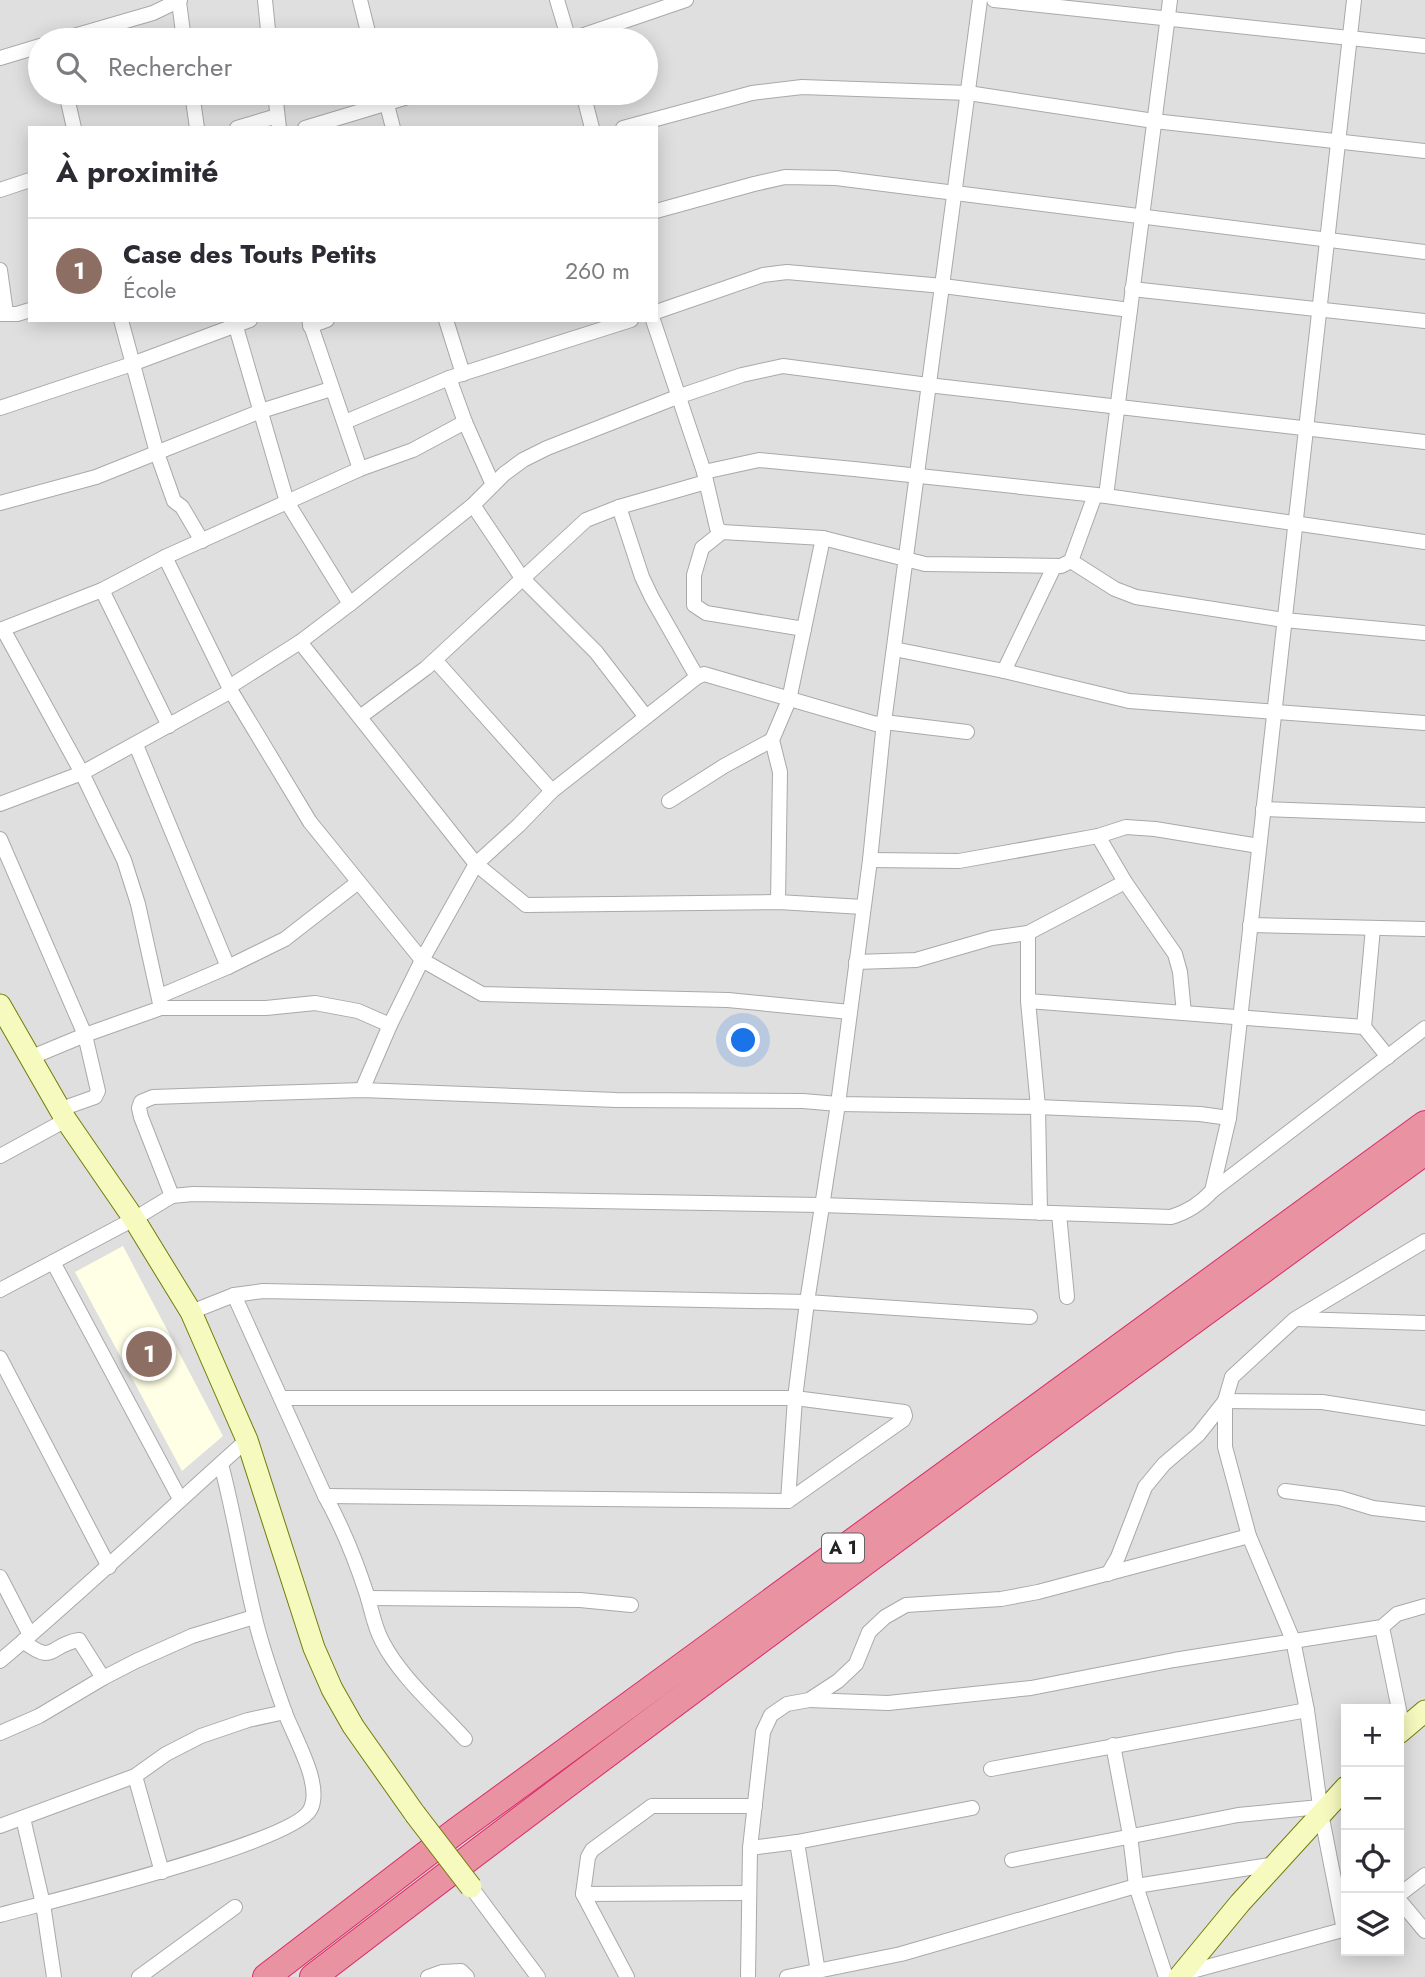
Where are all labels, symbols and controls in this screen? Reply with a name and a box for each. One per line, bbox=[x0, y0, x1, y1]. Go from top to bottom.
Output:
search box bbox=[28, 28, 658, 105]
icon: search bbox=[52, 48, 90, 86]
text: Rechercher bbox=[108, 48, 232, 86]
text: À proximité bbox=[56, 150, 219, 193]
text: Case des Touts Petits bbox=[123, 235, 376, 273]
text: 1 bbox=[73, 254, 85, 288]
text: 260 m bbox=[565, 254, 630, 288]
text: École bbox=[123, 273, 176, 307]
your location bbox=[726, 1023, 760, 1057]
pin: 1 bbox=[126, 1328, 172, 1380]
road number: A 1 bbox=[822, 1534, 864, 1562]
map controls bbox=[1341, 1704, 1404, 1956]
button: + bbox=[1341, 1704, 1404, 1767]
button: − bbox=[1341, 1767, 1404, 1830]
button: locate bbox=[1341, 1830, 1404, 1893]
button: layers bbox=[1341, 1893, 1404, 1956]

